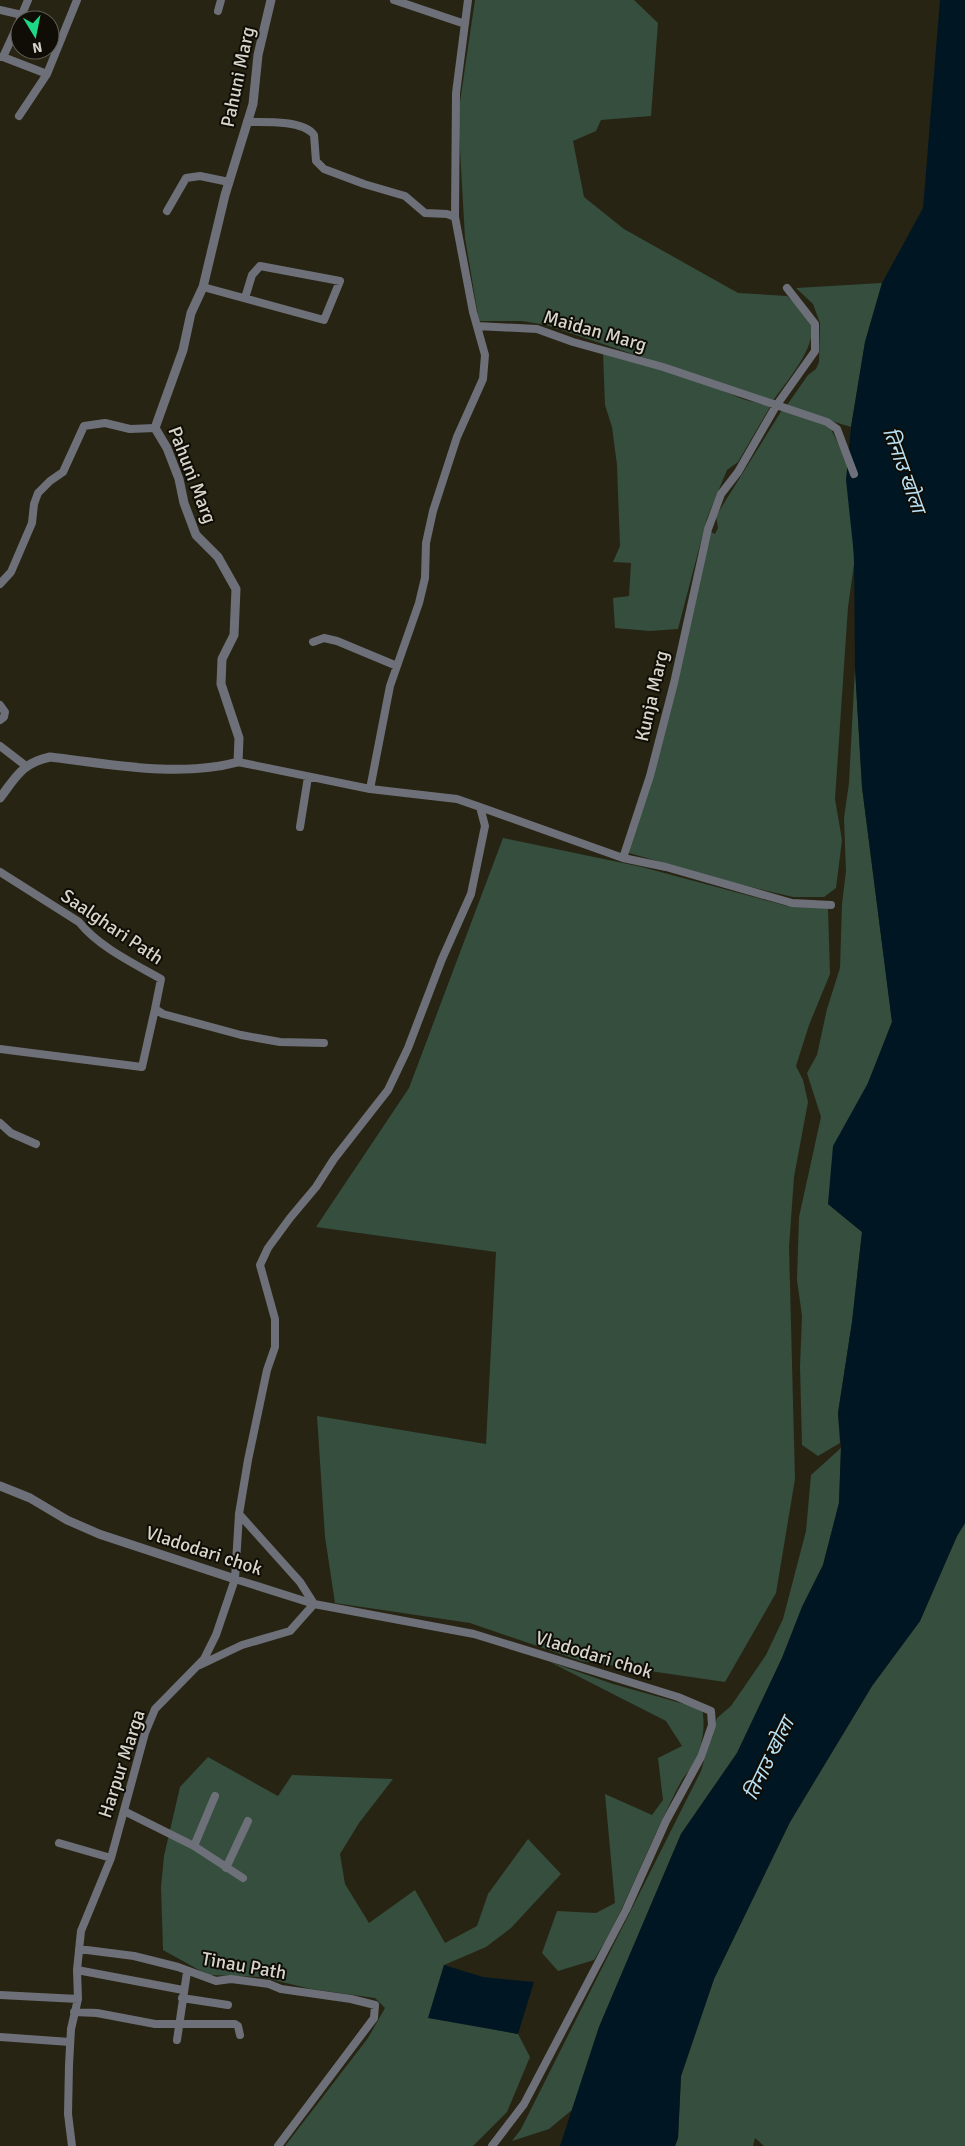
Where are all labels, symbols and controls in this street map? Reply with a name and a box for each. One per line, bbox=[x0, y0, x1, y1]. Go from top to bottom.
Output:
north arrow bbox=[10, 10, 60, 60]
street label: Pahuni Marg bbox=[216, 24, 260, 130]
text: N bbox=[31, 38, 43, 57]
street label: Maidan Marg bbox=[541, 305, 649, 357]
street label: Pahuni Marg bbox=[162, 423, 222, 527]
water label: तिनाउ खोला bbox=[877, 424, 932, 519]
street label: Kunja Marg bbox=[630, 648, 674, 744]
street label: Saalghari Path bbox=[56, 884, 168, 970]
street label: Vladodari chok bbox=[143, 1521, 266, 1581]
street label: Vladodari chok bbox=[533, 1626, 656, 1684]
street label: Harpur Marga bbox=[93, 1707, 151, 1821]
water label: तिनाउ खोला bbox=[738, 1710, 801, 1804]
street label: Tinau Path bbox=[200, 1947, 288, 1985]

